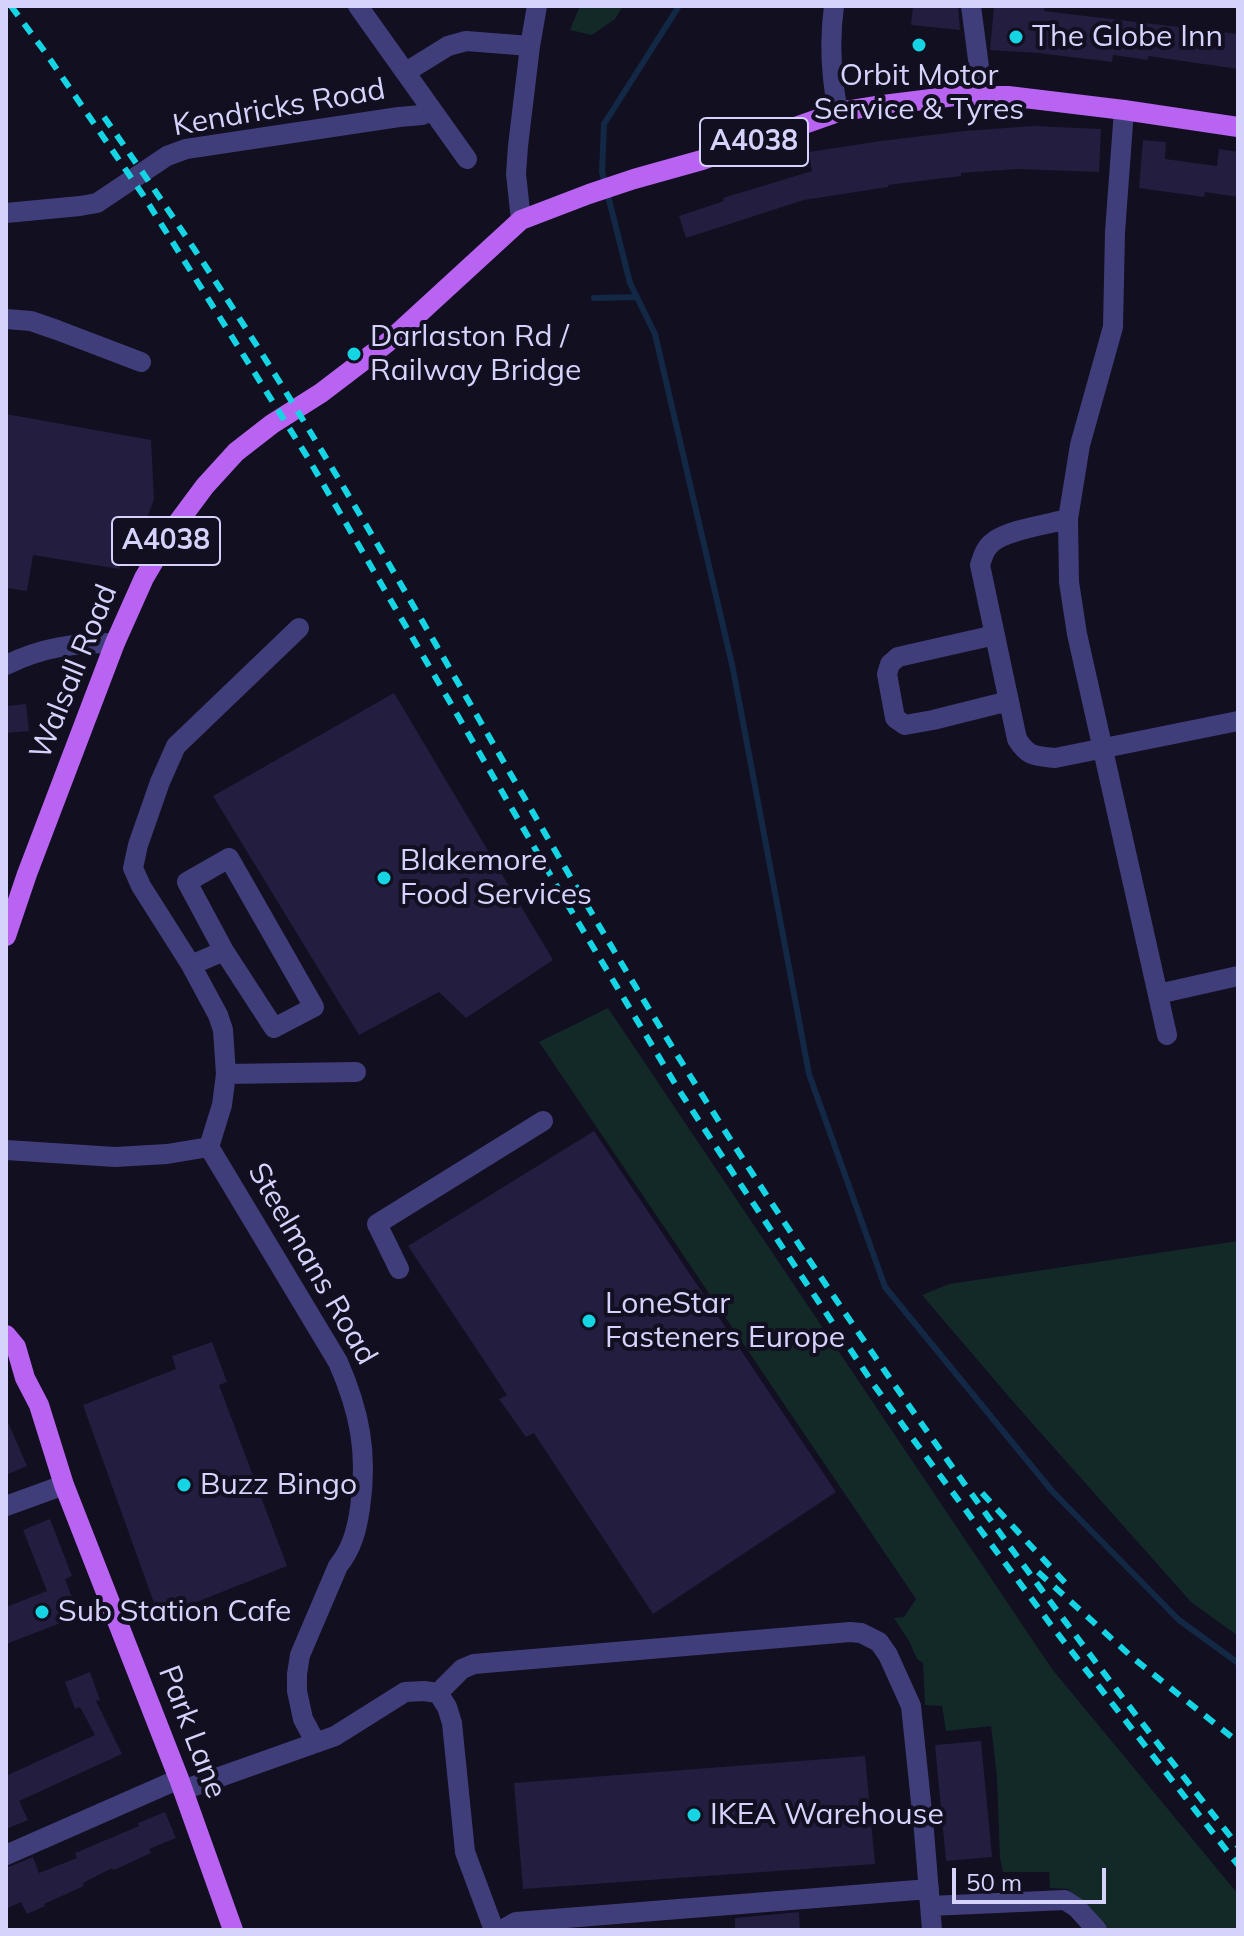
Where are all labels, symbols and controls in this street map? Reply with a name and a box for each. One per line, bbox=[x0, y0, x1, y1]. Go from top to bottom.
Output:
place label: The Globe Inn bbox=[1032, 19, 1223, 55]
marker: The Globe Inn bbox=[1007, 28, 1025, 46]
marker: Orbit Motor Service & Tyres bbox=[910, 36, 928, 54]
place label: Orbit Motor Service & Tyres bbox=[814, 58, 1024, 128]
street label: Kendricks Road bbox=[170, 72, 388, 144]
road number: A4038 bbox=[700, 118, 808, 166]
place label: Darlaston Rd / Railway Bridge bbox=[370, 319, 581, 390]
marker: Darlaston Rd / Railway Bridge bbox=[345, 345, 363, 363]
road number: A4038 bbox=[112, 517, 220, 565]
street label: Walsall Road bbox=[23, 579, 125, 765]
place label: Blakemore Food Services bbox=[400, 843, 592, 914]
marker: Blakemore Food Services bbox=[375, 869, 393, 887]
street label: Steelmans Road bbox=[240, 1157, 384, 1371]
place label: LoneStar Fasteners Europe bbox=[605, 1286, 845, 1356]
marker: LoneStar Fasteners Europe bbox=[580, 1312, 598, 1330]
place label: Buzz Bingo bbox=[200, 1467, 357, 1503]
marker: Buzz Bingo bbox=[175, 1476, 193, 1494]
place label: Sub Station Cafe bbox=[58, 1594, 291, 1630]
marker: Sub Station Cafe bbox=[33, 1603, 51, 1621]
street label: Park Lane bbox=[150, 1661, 234, 1803]
place label: IKEA Warehouse bbox=[710, 1797, 944, 1833]
marker: IKEA Warehouse bbox=[685, 1806, 703, 1824]
scale bar bbox=[956, 1852, 1110, 1902]
text: 50 m bbox=[966, 1867, 1022, 1897]

